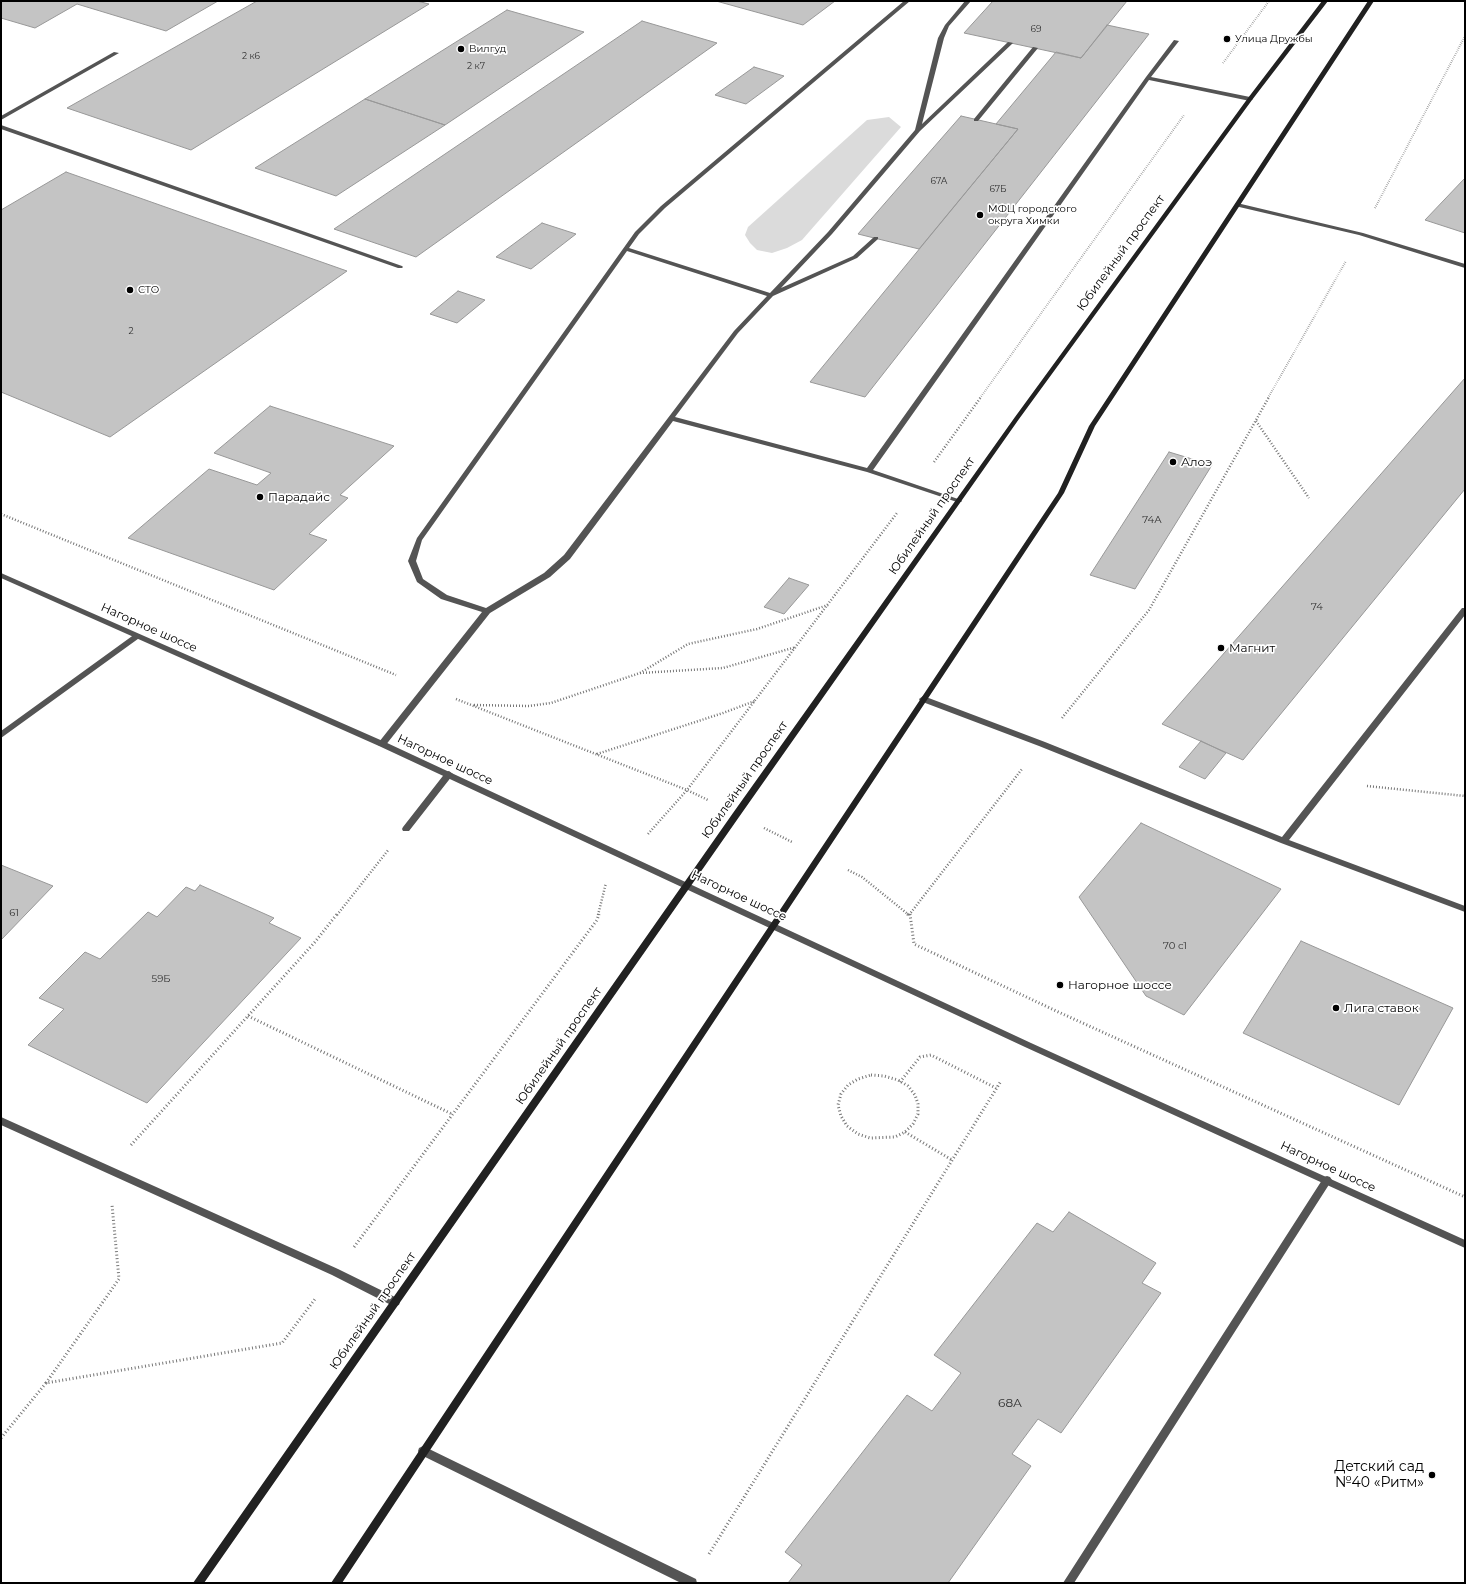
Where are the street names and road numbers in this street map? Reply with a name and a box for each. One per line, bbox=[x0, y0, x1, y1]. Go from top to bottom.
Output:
street label: Юбилейный проспект bbox=[1074, 192, 1168, 314]
street label: Юбилейный проспект bbox=[886, 454, 978, 578]
street label: Нагорное шоссе bbox=[99, 600, 199, 656]
street label: Юбилейный проспект bbox=[699, 718, 791, 842]
street label: Нагорное шоссе bbox=[395, 732, 495, 788]
street label: Нагорное шоссе bbox=[689, 868, 789, 924]
street label: Юбилейный проспект bbox=[513, 984, 605, 1108]
street label: Нагорное шоссе bbox=[1278, 1139, 1378, 1195]
street label: Юбилейный проспект bbox=[327, 1249, 419, 1373]

